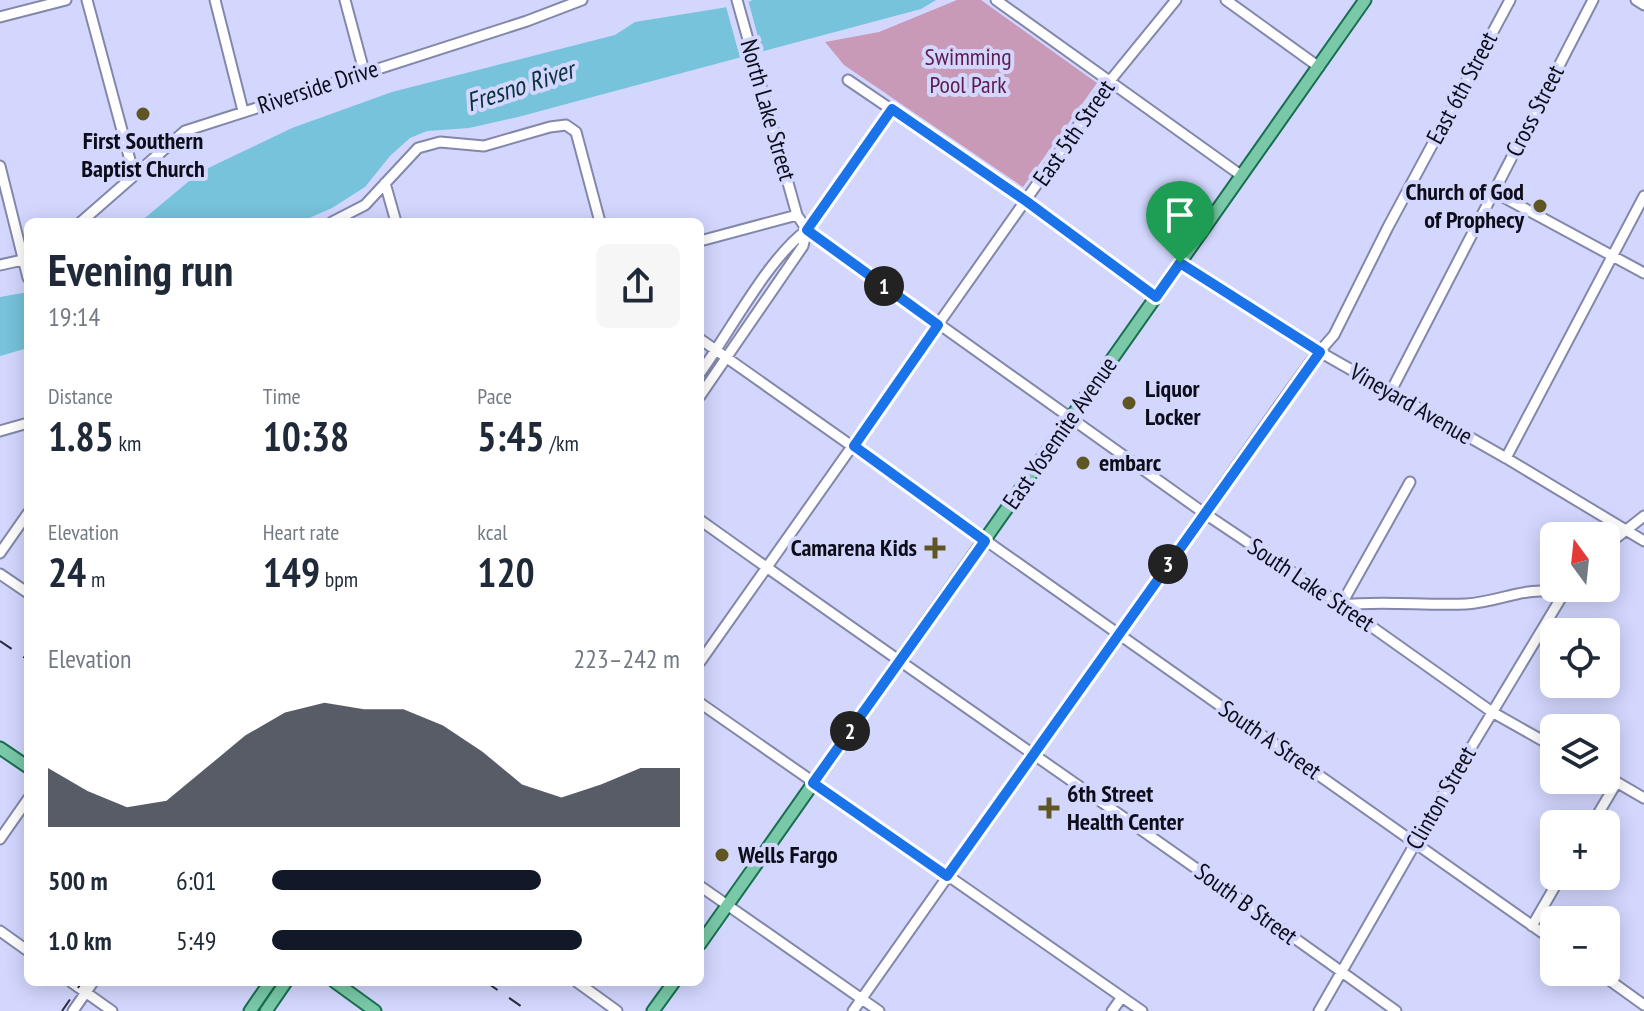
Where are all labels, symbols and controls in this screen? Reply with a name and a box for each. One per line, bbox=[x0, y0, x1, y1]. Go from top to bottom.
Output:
street label: East 6th Street bbox=[1419, 26, 1504, 149]
street label: North Lake Street bbox=[734, 36, 804, 185]
park label: Swimming Pool Park bbox=[925, 41, 1012, 100]
water label: Fresno River bbox=[462, 51, 582, 118]
street label: Riverside Drive bbox=[254, 52, 382, 121]
street label: Cross Street bbox=[1498, 59, 1571, 162]
street label: East 5th Street bbox=[1026, 73, 1122, 192]
marker: First Southern Baptist Church bbox=[134, 105, 152, 123]
place label: First Southern Baptist Church bbox=[81, 125, 205, 184]
place label: Church of God of Prophecy bbox=[1406, 176, 1524, 235]
pin bbox=[1146, 181, 1214, 263]
icon: arrive bbox=[1158, 193, 1202, 237]
marker: Church of God of Prophecy bbox=[1531, 197, 1549, 215]
text: Evening run bbox=[48, 241, 233, 298]
button: share bbox=[596, 244, 680, 328]
pin: 1 bbox=[864, 266, 904, 306]
text: 1 bbox=[879, 272, 889, 300]
text: 19:14 bbox=[48, 300, 100, 333]
street label: East Yosemite Avenue bbox=[996, 351, 1124, 515]
street label: Vineyard Avenue bbox=[1343, 355, 1478, 451]
place label: Liquor Locker bbox=[1145, 373, 1202, 432]
text: Distance bbox=[48, 382, 113, 410]
text: Time bbox=[263, 382, 301, 410]
text: Pace bbox=[477, 382, 512, 410]
marker: Liquor Locker bbox=[1120, 394, 1138, 412]
text: 1.85 bbox=[48, 410, 114, 462]
text: 10:38 bbox=[263, 410, 349, 462]
text: 5:45 bbox=[477, 410, 545, 462]
text: km bbox=[114, 429, 141, 457]
text: /km bbox=[545, 429, 579, 457]
place label: embarc bbox=[1099, 447, 1162, 478]
marker: embarc bbox=[1074, 454, 1092, 472]
text: Elevation bbox=[48, 518, 119, 546]
text: Heart rate bbox=[263, 518, 339, 546]
text: kcal bbox=[477, 518, 507, 546]
north arrow bbox=[1540, 522, 1620, 602]
map controls bbox=[1540, 522, 1620, 986]
street label: South Lake Street bbox=[1242, 531, 1381, 639]
place label: Camarena Kids bbox=[791, 532, 917, 563]
marker: Camarena Kids bbox=[924, 537, 946, 559]
pin: 3 bbox=[1148, 544, 1188, 584]
text: 24 bbox=[48, 546, 86, 598]
text: 149 bbox=[263, 546, 320, 598]
text: 120 bbox=[477, 546, 535, 598]
text: 3 bbox=[1163, 550, 1173, 578]
text: m bbox=[86, 565, 105, 593]
text: bpm bbox=[320, 565, 358, 593]
button: locate bbox=[1540, 618, 1620, 698]
text: Elevation bbox=[48, 642, 131, 675]
text: 223–242 m bbox=[574, 642, 680, 675]
street label: South A Street bbox=[1213, 693, 1328, 786]
pin: 2 bbox=[830, 711, 870, 751]
button: layers bbox=[1540, 714, 1620, 794]
text: 2 bbox=[845, 717, 855, 745]
street label: Clinton Street bbox=[1399, 740, 1483, 855]
place label: 6th Street Health Center bbox=[1067, 778, 1185, 837]
marker: 6th Street Health Center bbox=[1038, 797, 1060, 819]
button: + bbox=[1540, 810, 1620, 890]
place label: Wells Fargo bbox=[737, 839, 838, 870]
marker: Wells Fargo bbox=[713, 846, 731, 864]
street label: South B Street bbox=[1189, 856, 1304, 951]
text: 500 m bbox=[48, 864, 108, 897]
text: 6:01 bbox=[176, 864, 216, 897]
button: − bbox=[1540, 906, 1620, 986]
text: 1.0 km bbox=[48, 924, 112, 957]
text: 5:49 bbox=[176, 924, 216, 957]

